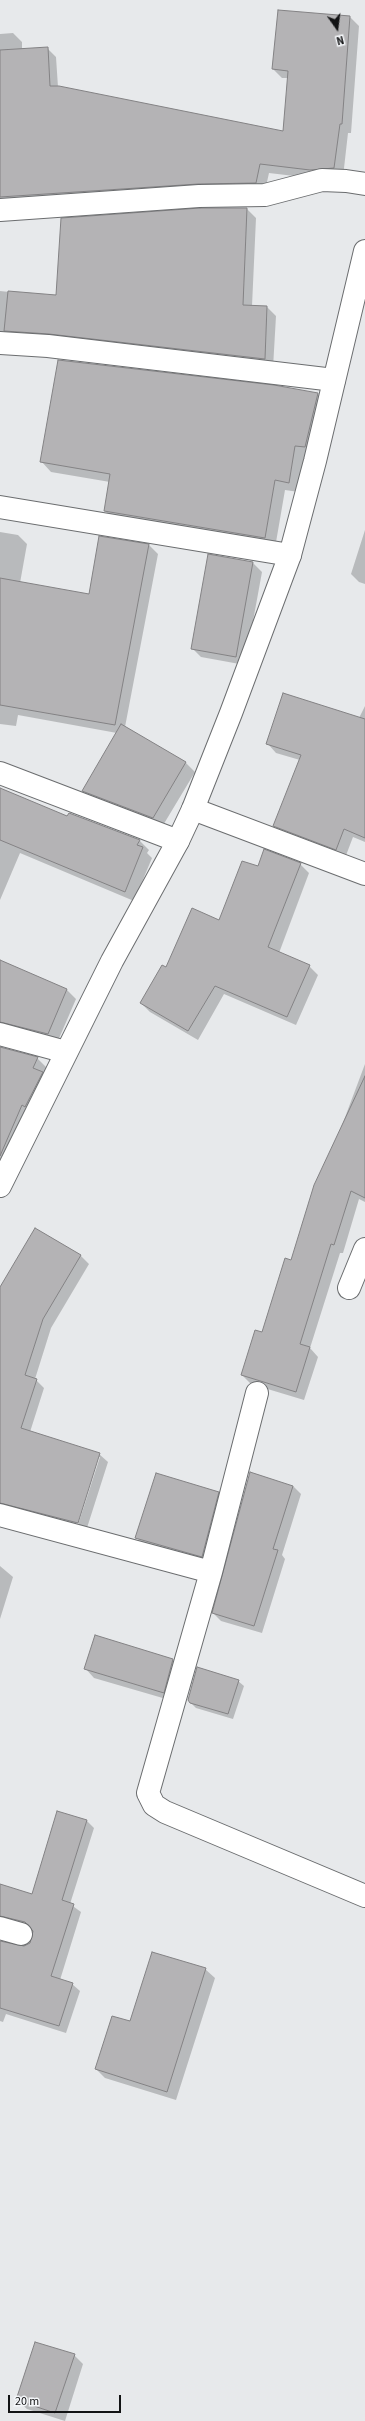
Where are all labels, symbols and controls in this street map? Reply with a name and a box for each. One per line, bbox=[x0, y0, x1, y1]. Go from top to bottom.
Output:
north arrow bbox=[317, 8, 357, 48]
text: N bbox=[335, 32, 345, 48]
scale bar bbox=[10, 2387, 123, 2413]
text: 20 m bbox=[15, 2393, 39, 2410]

